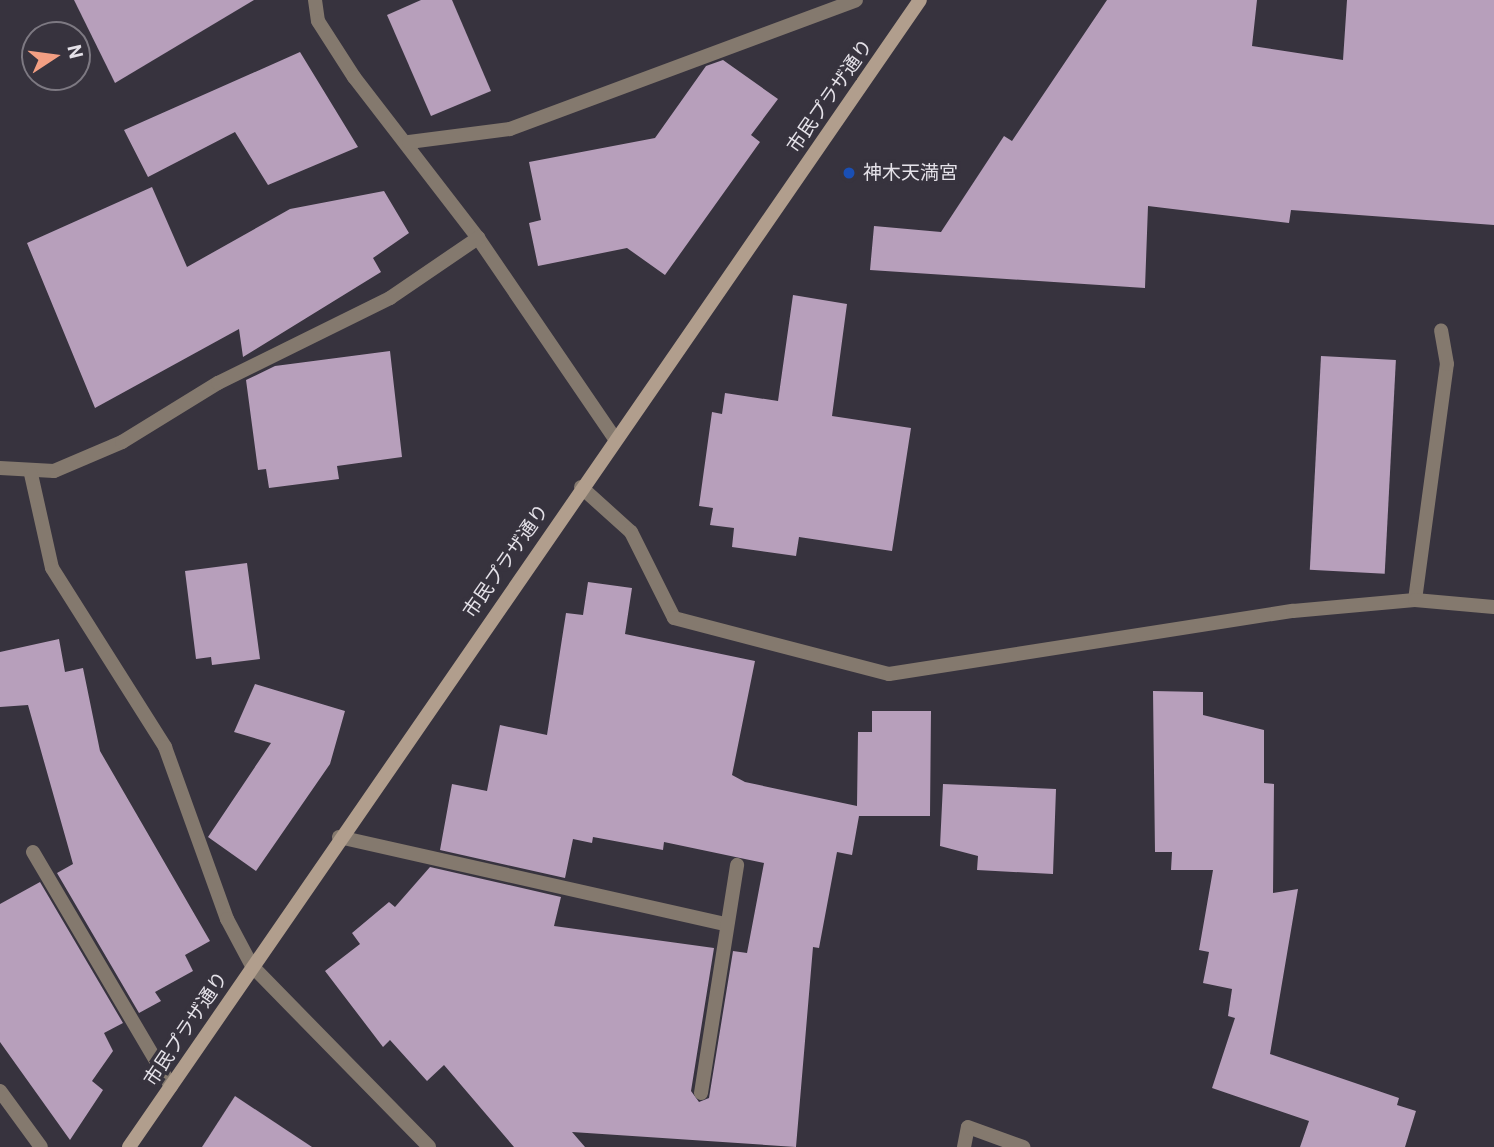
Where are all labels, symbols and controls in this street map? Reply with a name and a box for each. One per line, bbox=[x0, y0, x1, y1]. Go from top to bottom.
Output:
north arrow bbox=[21, 21, 91, 91]
street label: 市民プラザ通り bbox=[783, 35, 877, 157]
text: N bbox=[62, 42, 88, 61]
place label: 神木天満宮 bbox=[863, 162, 958, 184]
marker: 神木天満宮 bbox=[841, 165, 857, 181]
street label: 市民プラザ通り bbox=[459, 500, 553, 622]
street label: 市民プラザ通り bbox=[139, 967, 233, 1091]

